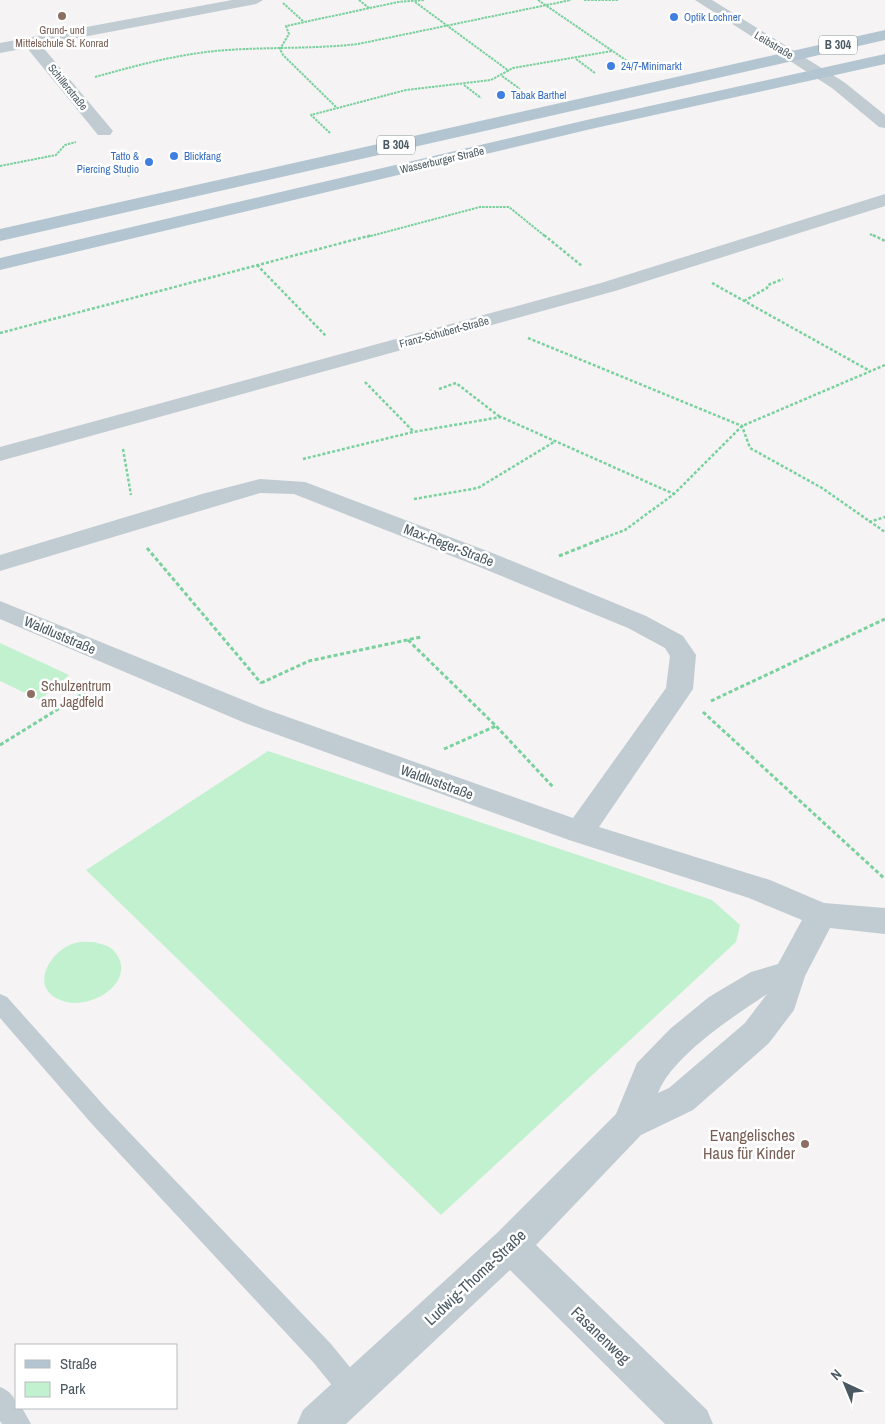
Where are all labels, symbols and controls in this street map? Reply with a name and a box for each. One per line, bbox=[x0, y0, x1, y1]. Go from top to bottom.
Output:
marker: Grund- und Mittelschule St. Konrad bbox=[56, 10, 68, 22]
place label: Optik Lochner bbox=[684, 10, 741, 24]
marker: Optik Lochner bbox=[668, 11, 680, 23]
place label: Grund- und Mittelschule St. Konrad bbox=[15, 23, 109, 50]
street label: Leibstraße bbox=[752, 28, 796, 62]
road number: B 304 bbox=[819, 36, 857, 54]
place label: 24/7-Minimarkt bbox=[621, 59, 682, 73]
marker: 24/7-Minimarkt bbox=[605, 60, 617, 72]
street label: Schillerstraße bbox=[45, 61, 91, 113]
place label: Tabak Barthel bbox=[511, 88, 566, 102]
marker: Tabak Barthel bbox=[495, 89, 507, 101]
road number: B 304 bbox=[377, 136, 415, 154]
street label: Wasserburger Straße bbox=[399, 144, 485, 176]
place label: Tatto & Piercing Studio bbox=[77, 149, 139, 176]
place label: Blickfang bbox=[184, 149, 221, 163]
marker: Blickfang bbox=[168, 150, 180, 162]
marker: Tatto & Piercing Studio bbox=[143, 156, 155, 168]
street label: Franz-Schubert-Straße bbox=[398, 313, 490, 351]
street label: Max-Reger-Straße bbox=[401, 520, 497, 570]
street label: Waldluststraße bbox=[21, 612, 99, 658]
place label: Schulzentrum am Jagdfeld bbox=[41, 677, 111, 711]
marker: Schulzentrum am Jagdfeld bbox=[25, 688, 37, 700]
street label: Waldluststraße bbox=[398, 761, 476, 803]
place label: Evangelisches Haus für Kinder bbox=[703, 1124, 796, 1164]
marker: Evangelisches Haus für Kinder bbox=[799, 1138, 811, 1150]
street label: Ludwig-Thoma-Straße bbox=[420, 1224, 530, 1330]
street label: Fasanenweg bbox=[567, 1301, 636, 1369]
legend bbox=[15, 1344, 178, 1409]
text: Straße bbox=[60, 1353, 97, 1374]
north arrow bbox=[820, 1359, 870, 1409]
text: N bbox=[827, 1365, 845, 1384]
text: Park bbox=[60, 1378, 86, 1399]

